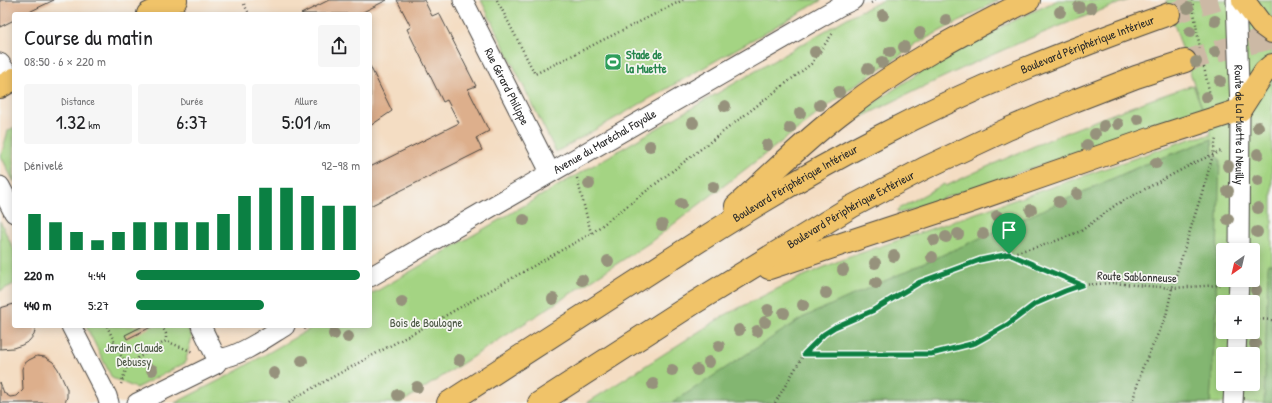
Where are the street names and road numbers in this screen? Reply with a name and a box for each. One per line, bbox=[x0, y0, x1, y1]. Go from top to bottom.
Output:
street label: Boulevard Périphérique Intérieur bbox=[1018, 11, 1157, 78]
street label: Rue Gérard Philippe bbox=[481, 45, 534, 128]
street label: Route de La Muette à Neuilly bbox=[1230, 65, 1249, 185]
street label: Avenue du Maréchal Fayolle bbox=[550, 105, 659, 178]
street label: Boulevard Périphérique Intérieur bbox=[729, 140, 861, 226]
street label: Boulevard Périphérique Extérieur bbox=[783, 166, 918, 252]
street label: Route Sablonneuse bbox=[1097, 267, 1177, 286]

